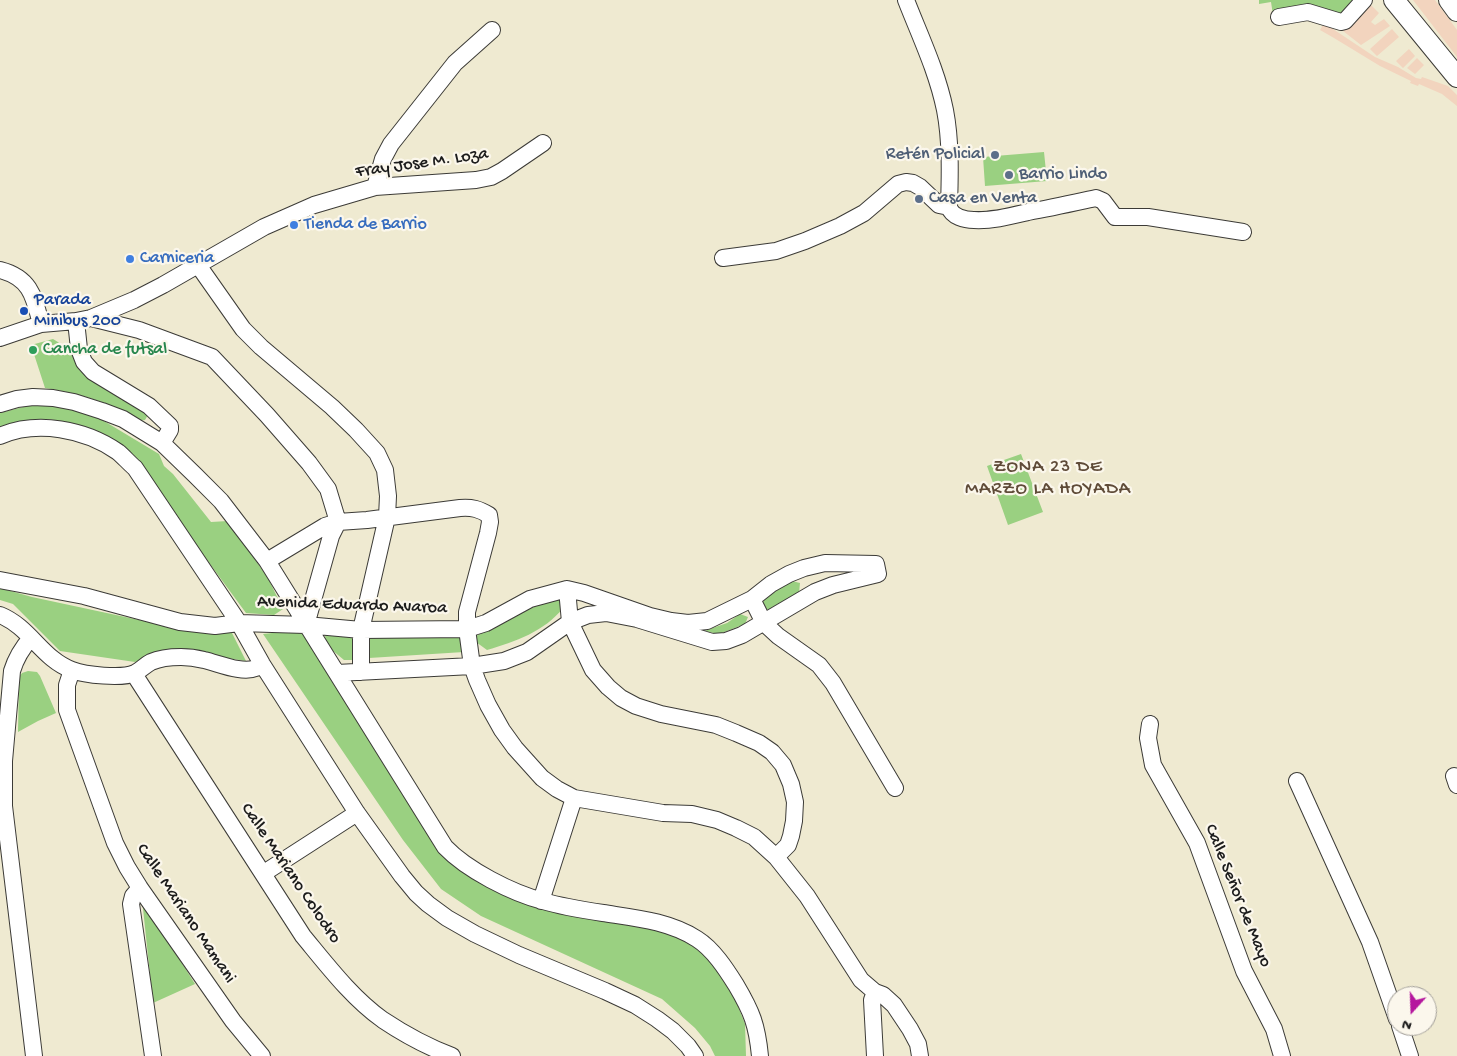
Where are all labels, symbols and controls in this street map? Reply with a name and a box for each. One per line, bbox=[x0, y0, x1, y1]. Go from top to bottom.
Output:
street label: Fray Jose M. Loza bbox=[354, 144, 490, 184]
place label: Retén Policial bbox=[886, 144, 985, 166]
marker: Retén Policial bbox=[989, 149, 1001, 161]
place label: Barrio Lindo bbox=[1019, 164, 1107, 186]
marker: Barrio Lindo bbox=[1003, 169, 1015, 181]
place label: Casa en Venta bbox=[929, 188, 1037, 210]
marker: Casa en Venta bbox=[913, 193, 925, 205]
place label: Tienda de Barrio bbox=[304, 214, 427, 236]
marker: Tienda de Barrio bbox=[288, 219, 300, 231]
place label: Carniceria bbox=[140, 248, 214, 270]
marker: Carniceria bbox=[124, 253, 136, 265]
place label: Parada Minibus 200 bbox=[34, 290, 121, 332]
marker: Parada Minibus 200 bbox=[18, 305, 30, 317]
place label: Cancha de futsal bbox=[43, 339, 167, 361]
marker: Cancha de futsal bbox=[27, 344, 39, 356]
district label: ZONA 23 DE MARZO LA HOYADA bbox=[963, 457, 1133, 501]
street label: Avenida Eduardo Avaroa bbox=[257, 592, 447, 620]
street label: Calle Mariano Colodro bbox=[235, 800, 345, 948]
street label: Calle Señor de Mayo bbox=[1198, 821, 1276, 971]
street label: Calle Mariano Mamani bbox=[130, 840, 240, 988]
north arrow bbox=[1387, 986, 1437, 1036]
text: N bbox=[1400, 1015, 1414, 1034]

